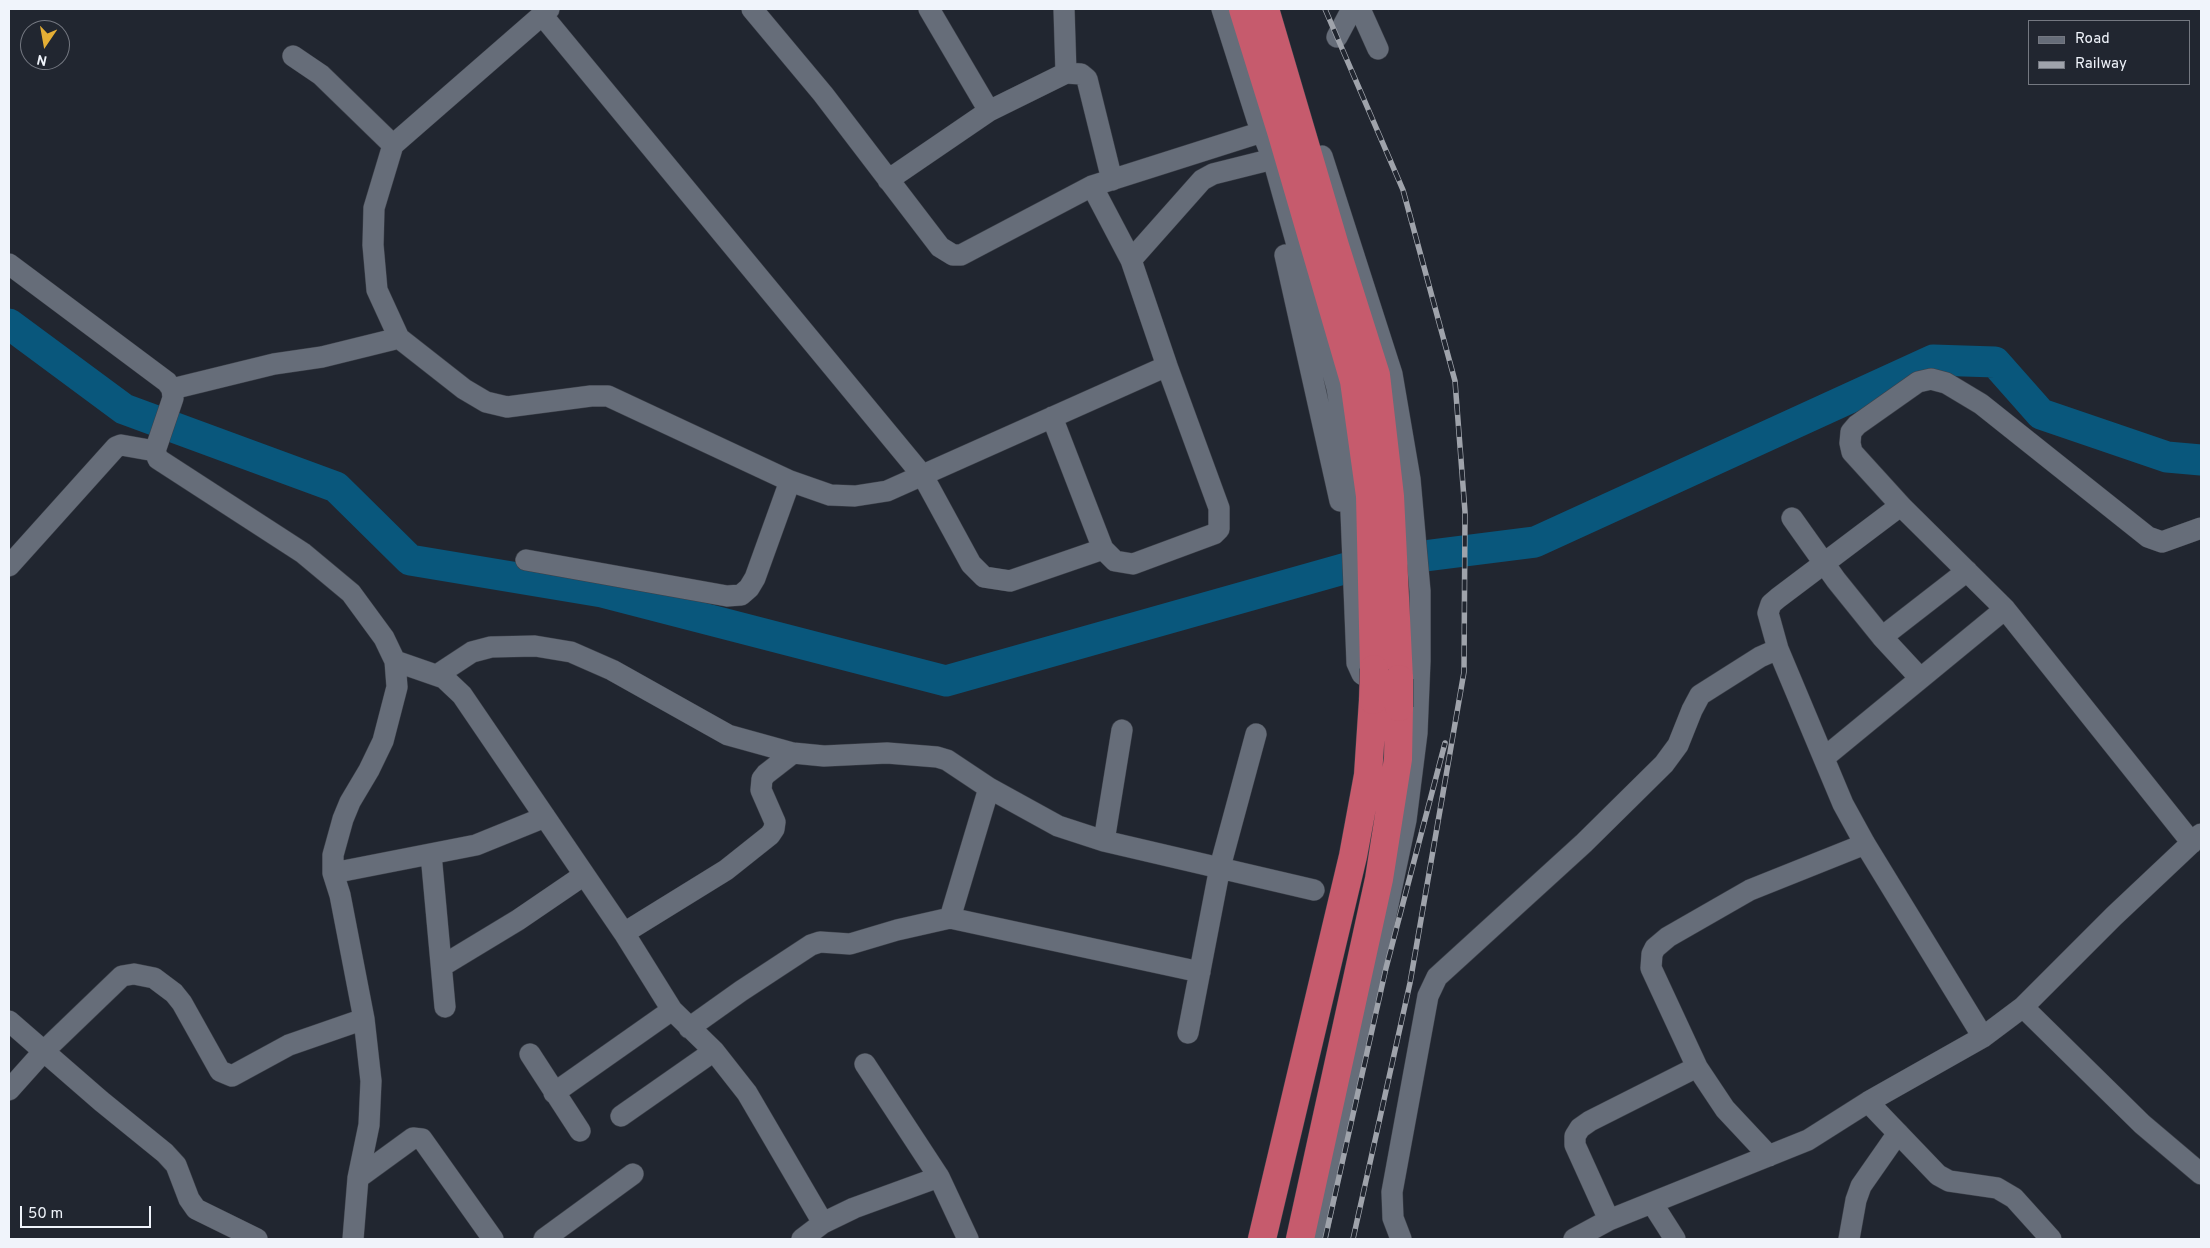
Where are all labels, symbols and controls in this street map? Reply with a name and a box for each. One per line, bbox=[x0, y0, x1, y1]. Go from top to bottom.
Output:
north arrow bbox=[20, 20, 70, 70]
legend bbox=[2028, 20, 2190, 85]
text: Road bbox=[2075, 30, 2110, 49]
text: N bbox=[35, 50, 49, 69]
text: Railway bbox=[2075, 55, 2127, 74]
scale bar bbox=[22, 1196, 154, 1228]
text: 50 m bbox=[28, 1205, 63, 1224]

